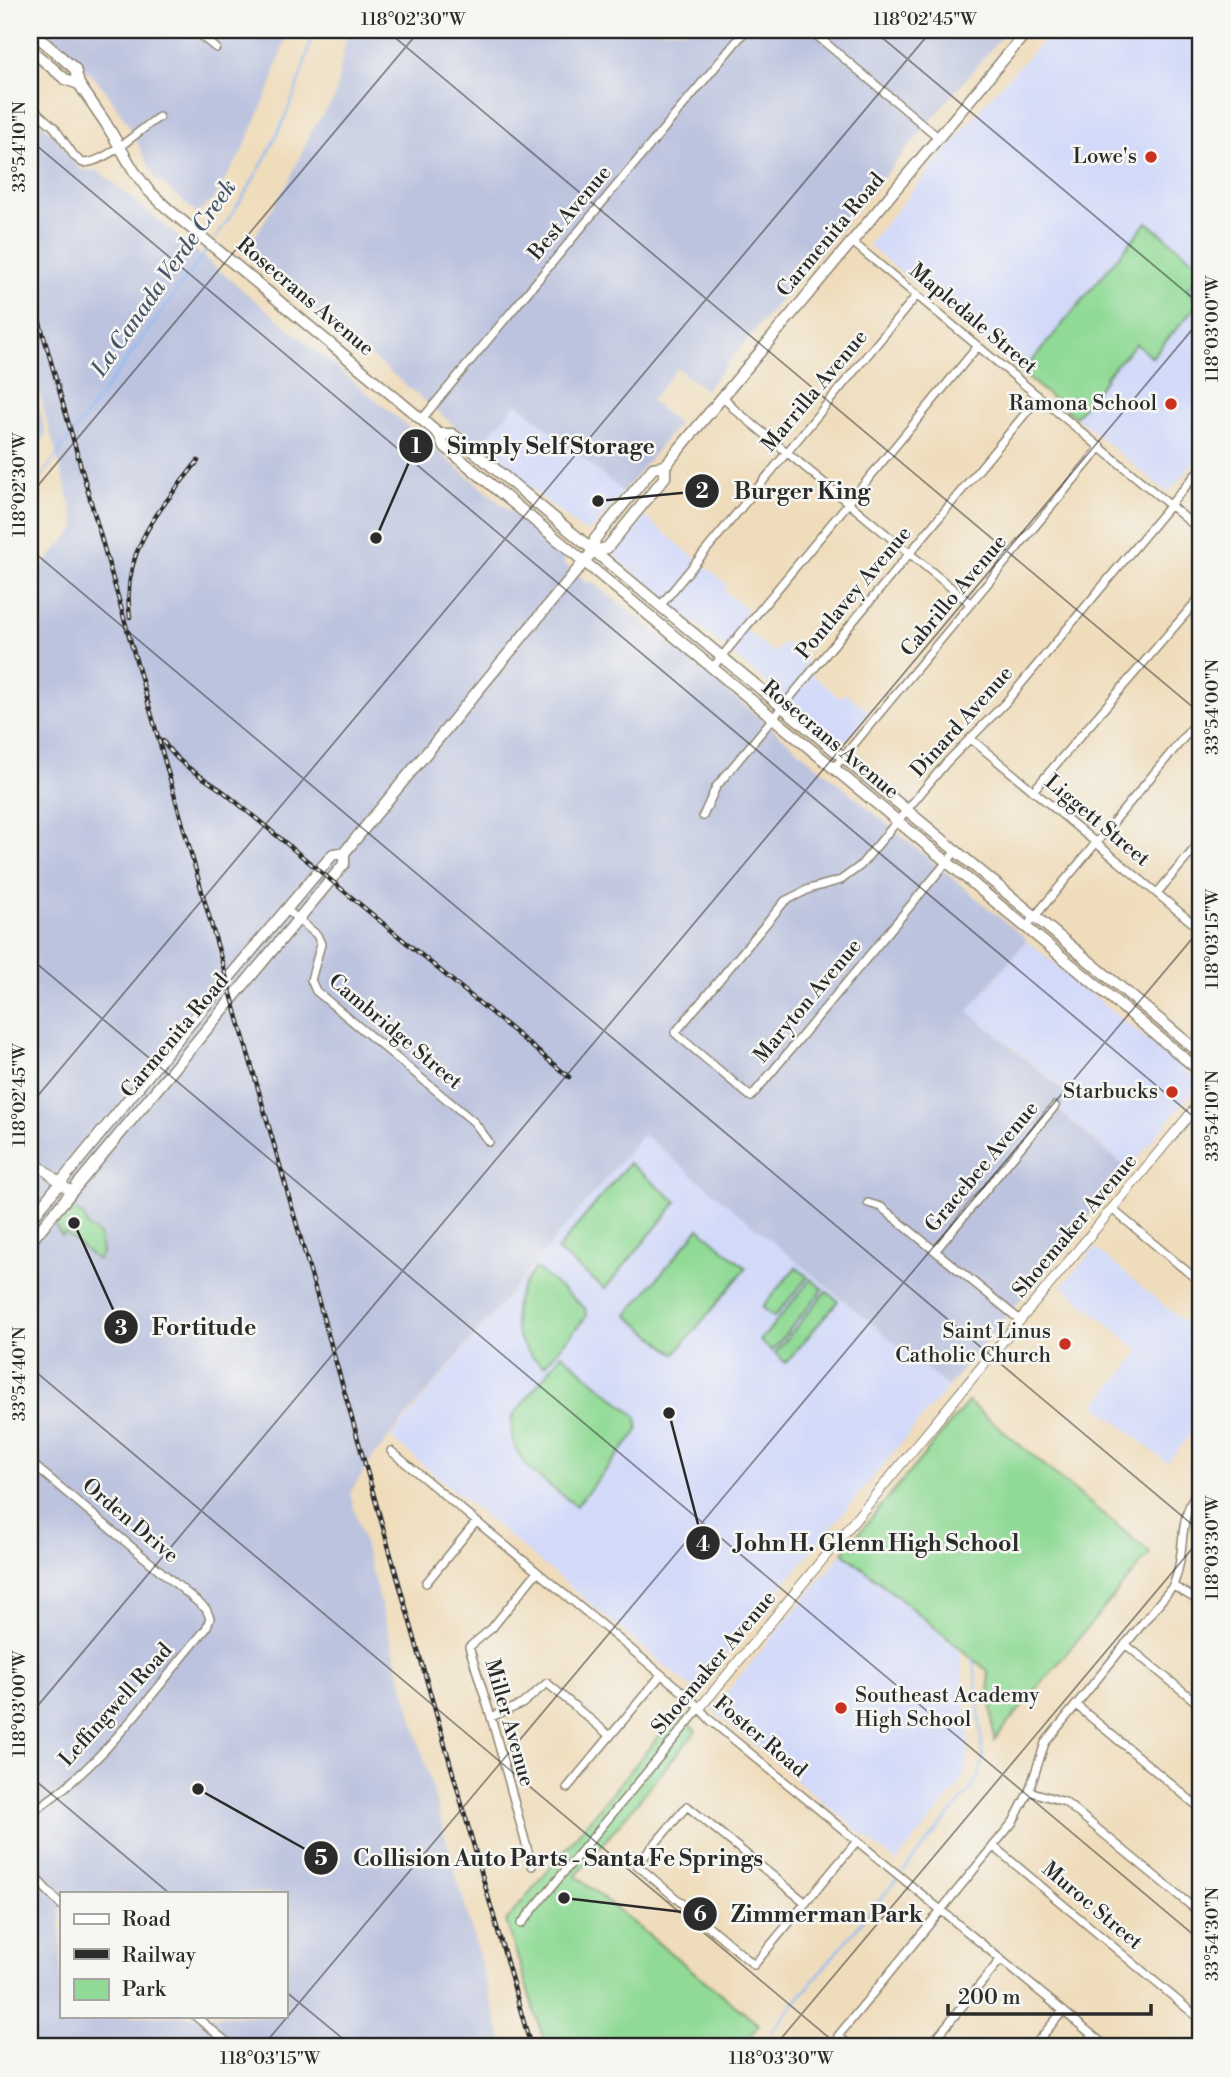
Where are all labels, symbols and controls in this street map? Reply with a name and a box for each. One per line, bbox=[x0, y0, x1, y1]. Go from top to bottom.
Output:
text: 118°02'30"W bbox=[361, 8, 466, 31]
text: 118°02'45"W bbox=[873, 8, 977, 31]
text: 33°54'10"N bbox=[8, 101, 31, 193]
place label: Lowe's bbox=[1073, 144, 1137, 170]
marker: Lowe's bbox=[1143, 149, 1159, 165]
street label: Best Avenue bbox=[522, 160, 617, 266]
street label: Carmenita Road bbox=[771, 168, 891, 302]
water label: La Canada Verde Creek bbox=[85, 174, 243, 383]
street label: Rosecrans Avenue bbox=[231, 232, 379, 362]
street label: Mapledale Street bbox=[904, 258, 1043, 380]
text: 118°03'00"W bbox=[1201, 275, 1224, 382]
street label: Marrilla Avenue bbox=[756, 325, 874, 457]
place label: Ramona School bbox=[1009, 391, 1157, 417]
marker: Ramona School bbox=[1163, 396, 1179, 412]
callout: Simply Self Storage bbox=[398, 424, 669, 468]
text: 118°02'30"W bbox=[8, 432, 31, 537]
text: Simply Self Storage bbox=[447, 433, 655, 461]
text: 1 bbox=[411, 434, 421, 460]
callout: Burger King bbox=[685, 469, 884, 513]
text: Burger King bbox=[734, 478, 871, 506]
text: 2 bbox=[695, 479, 709, 505]
street label: Pontlavey Avenue bbox=[791, 521, 917, 665]
street label: Cabrillo Avenue bbox=[895, 530, 1013, 662]
text: 33°54'00"N bbox=[1201, 658, 1224, 755]
street label: Dinard Avenue bbox=[905, 661, 1019, 783]
street label: Rosecrans Avenue bbox=[756, 675, 904, 805]
street label: Liggett Street bbox=[1039, 770, 1155, 873]
text: 118°03'15"W bbox=[1201, 888, 1224, 989]
street label: Maryton Avenue bbox=[748, 934, 868, 1068]
street label: Carmenita Road bbox=[115, 969, 235, 1103]
street label: Cambridge Street bbox=[323, 969, 468, 1096]
text: 118°02'45"W bbox=[8, 1043, 31, 1147]
text: 33°54'10"N bbox=[1201, 1070, 1224, 1162]
place label: Starbucks bbox=[1063, 1079, 1158, 1105]
marker: Starbucks bbox=[1164, 1084, 1180, 1100]
street label: Gracebee Avenue bbox=[920, 1096, 1044, 1238]
street label: Shoemaker Avenue bbox=[1007, 1149, 1143, 1303]
callout: Fortitude bbox=[103, 1305, 271, 1349]
text: Fortitude bbox=[152, 1314, 256, 1342]
text: 3 bbox=[115, 1316, 127, 1342]
place label: Saint Linus Catholic Church bbox=[895, 1319, 1051, 1369]
text: 33°54'40"N bbox=[8, 1326, 31, 1421]
marker: Saint Linus Catholic Church bbox=[1057, 1336, 1073, 1352]
street label: Orden Drive bbox=[76, 1473, 184, 1569]
text: 118°03'30"W bbox=[1201, 1495, 1224, 1600]
callout: John H. Glenn High School bbox=[685, 1521, 1033, 1565]
text: John H. Glenn High School bbox=[732, 1530, 1020, 1558]
text: 4 bbox=[696, 1532, 710, 1558]
street label: Shoemaker Avenue bbox=[646, 1586, 782, 1740]
street label: Leffingwell Road bbox=[54, 1638, 178, 1772]
text: 118°03'00"W bbox=[8, 1650, 31, 1757]
street label: Miller Avenue bbox=[478, 1656, 540, 1790]
place label: Southeast Academy High School bbox=[855, 1683, 1040, 1733]
street label: Foster Road bbox=[708, 1691, 812, 1783]
marker: Southeast Academy High School bbox=[833, 1700, 849, 1716]
callout: Collision Auto Parts - Santa Fe Springs bbox=[304, 1836, 777, 1880]
text: Collision Auto Parts - Santa Fe Springs bbox=[353, 1845, 763, 1873]
text: 5 bbox=[314, 1846, 328, 1872]
street label: Muroc Street bbox=[1036, 1856, 1148, 1956]
text: 33°54'30"N bbox=[1201, 1887, 1224, 1981]
legend bbox=[60, 1892, 287, 2018]
callout: Zimmerman Park bbox=[682, 1892, 937, 1936]
text: Zimmerman Park bbox=[731, 1901, 924, 1929]
text: 6 bbox=[693, 1902, 707, 1928]
text: Road bbox=[122, 1907, 171, 1933]
text: Railway bbox=[122, 1943, 197, 1969]
scale bar bbox=[948, 1972, 1150, 2016]
text: Park bbox=[122, 1977, 167, 2003]
text: 200 m bbox=[958, 1985, 1021, 2011]
text: 118°03'15"W bbox=[220, 2047, 321, 2070]
text: 118°03'30"W bbox=[729, 2047, 834, 2070]

